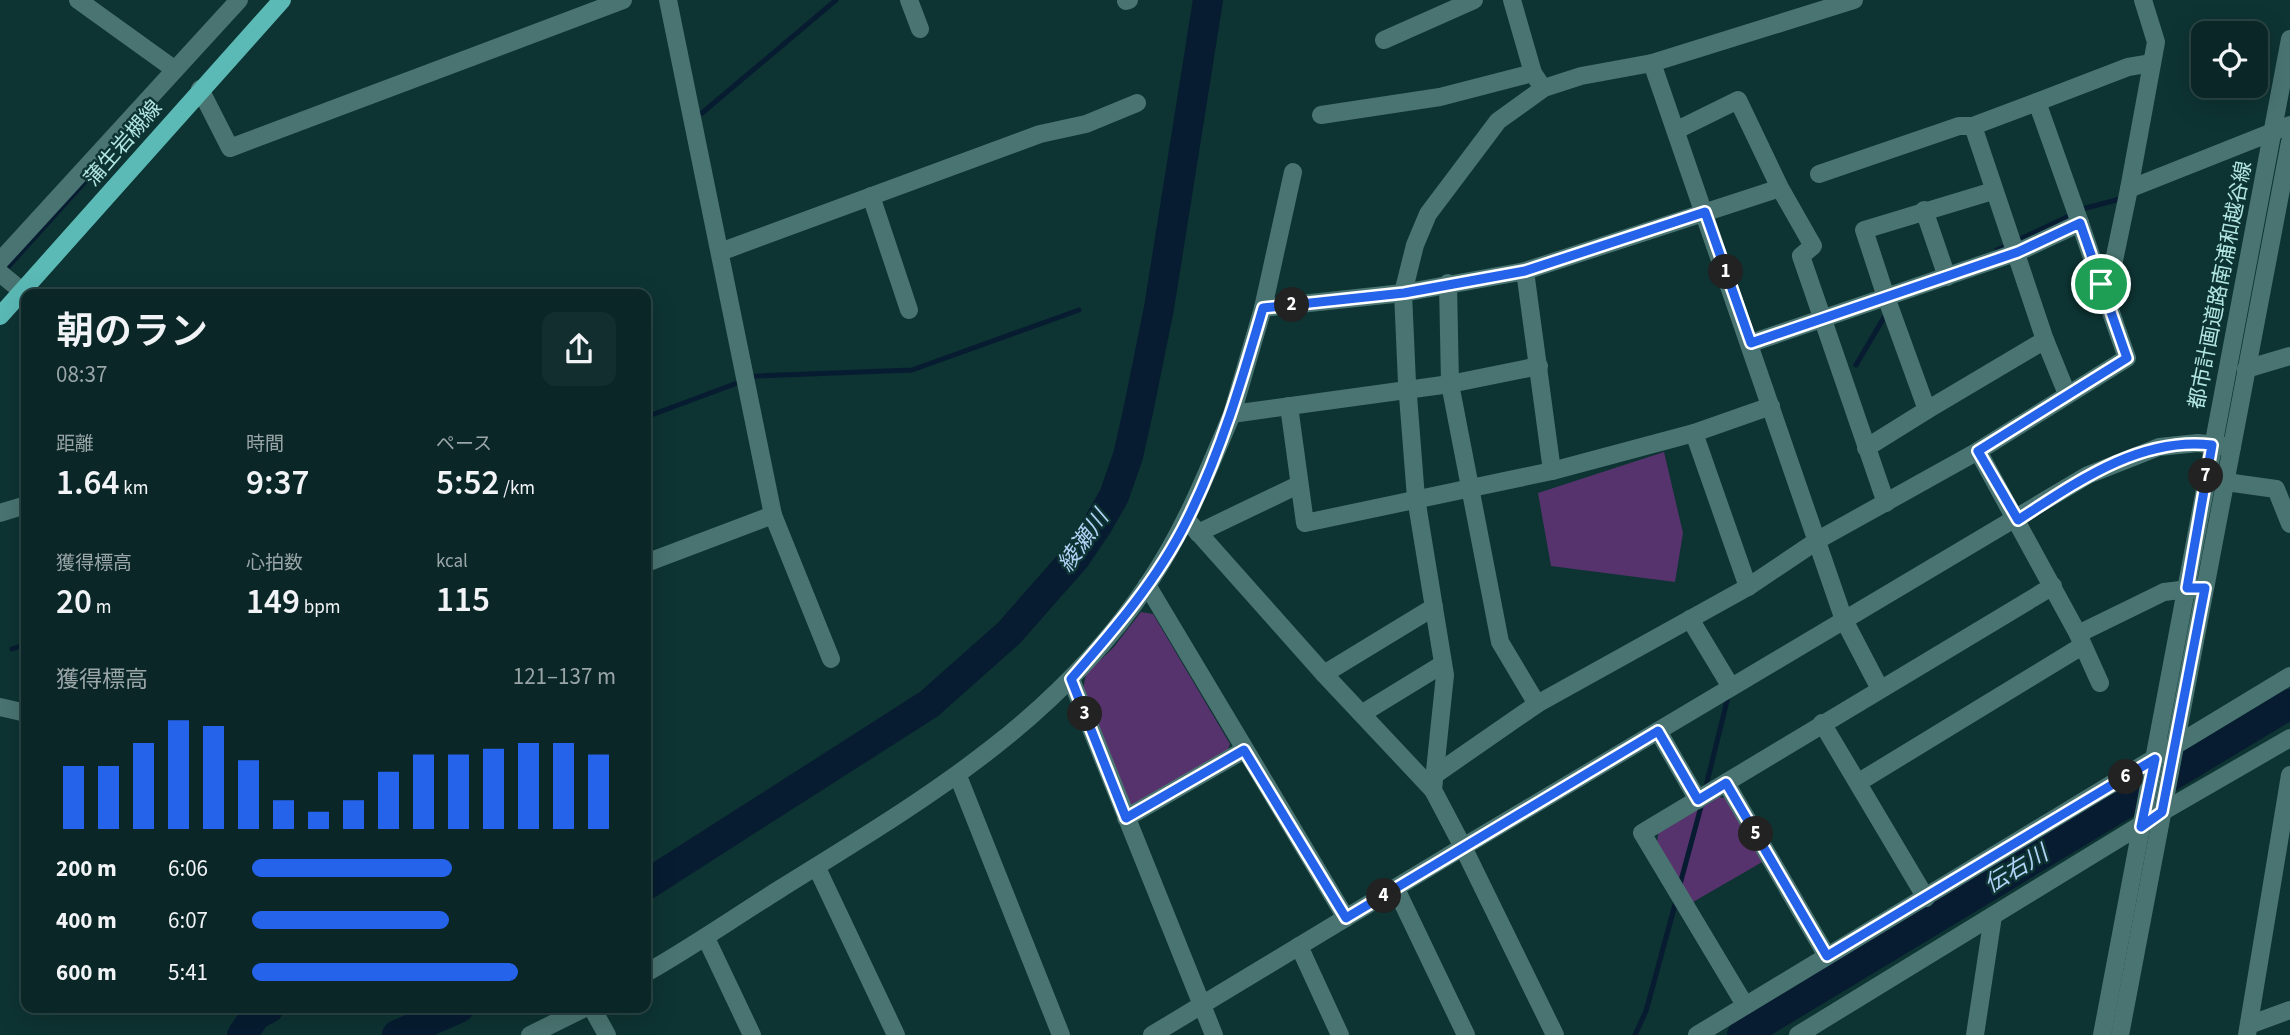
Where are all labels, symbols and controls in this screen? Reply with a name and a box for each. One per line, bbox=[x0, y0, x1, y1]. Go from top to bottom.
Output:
map controls bbox=[2191, 21, 2268, 98]
button: locate bbox=[2191, 21, 2268, 98]
street label: 蒲生岩槻線 bbox=[77, 94, 169, 192]
street label: 都市計画道路南浦和越谷線 bbox=[2181, 158, 2259, 412]
pin: 1 bbox=[1708, 254, 1744, 290]
pin bbox=[2071, 254, 2131, 314]
text: 1 bbox=[1720, 258, 1731, 285]
icon: arrive bbox=[2082, 265, 2120, 303]
pin: 2 bbox=[1274, 288, 1310, 322]
text: 2 bbox=[1286, 291, 1297, 318]
text: 朝のラン bbox=[56, 305, 208, 359]
button: share bbox=[542, 312, 616, 386]
text: 08:37 bbox=[56, 358, 107, 391]
text: 距離 bbox=[56, 431, 94, 458]
text: 時間 bbox=[246, 431, 284, 458]
text: ペース bbox=[436, 431, 492, 458]
text: 1.64 bbox=[56, 458, 120, 508]
text: 9:37 bbox=[246, 458, 310, 508]
text: 5:52 bbox=[436, 458, 500, 508]
pin: 7 bbox=[2188, 458, 2224, 494]
text: 7 bbox=[2200, 462, 2211, 489]
text: km bbox=[120, 475, 148, 502]
text: /km bbox=[500, 475, 535, 502]
water label: 綾瀬川 bbox=[1050, 501, 1118, 579]
text: kcal bbox=[436, 548, 468, 575]
text: 獲得標高 bbox=[56, 550, 132, 577]
text: 心拍数 bbox=[246, 550, 303, 577]
text: 115 bbox=[436, 575, 490, 625]
text: 20 bbox=[56, 577, 92, 627]
text: 149 bbox=[246, 577, 300, 627]
text: m bbox=[92, 594, 111, 621]
text: bpm bbox=[300, 594, 340, 621]
text: 121–137 m bbox=[513, 660, 616, 693]
text: 獲得標高 bbox=[56, 663, 148, 696]
pin: 3 bbox=[1068, 696, 1102, 732]
text: 3 bbox=[1079, 700, 1090, 727]
pin: 6 bbox=[2108, 760, 2144, 794]
text: 6 bbox=[2120, 763, 2131, 790]
pin: 5 bbox=[1738, 816, 1774, 852]
text: 5 bbox=[1750, 820, 1761, 847]
water label: 伝右川 bbox=[1978, 836, 2057, 901]
text: 200 m bbox=[56, 852, 117, 885]
text: 6:06 bbox=[168, 852, 208, 885]
pin: 4 bbox=[1366, 878, 1402, 914]
text: 4 bbox=[1378, 882, 1389, 909]
text: 400 m bbox=[56, 904, 117, 937]
text: 6:07 bbox=[168, 904, 208, 937]
text: 600 m bbox=[56, 956, 117, 989]
text: 5:41 bbox=[168, 956, 208, 989]

